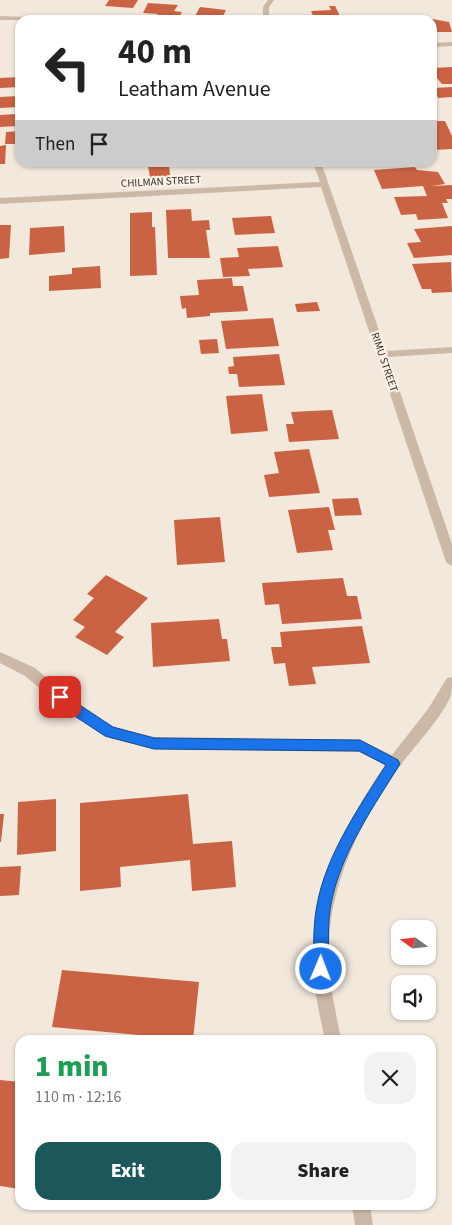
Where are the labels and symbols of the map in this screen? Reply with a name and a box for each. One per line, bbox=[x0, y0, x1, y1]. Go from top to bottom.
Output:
street label: CHILMAN STREET bbox=[121, 172, 202, 191]
street label: RIMU STREET bbox=[367, 331, 402, 394]
pin bbox=[39, 676, 81, 718]
north arrow bbox=[391, 920, 436, 965]
position arrow bbox=[294, 942, 346, 994]

